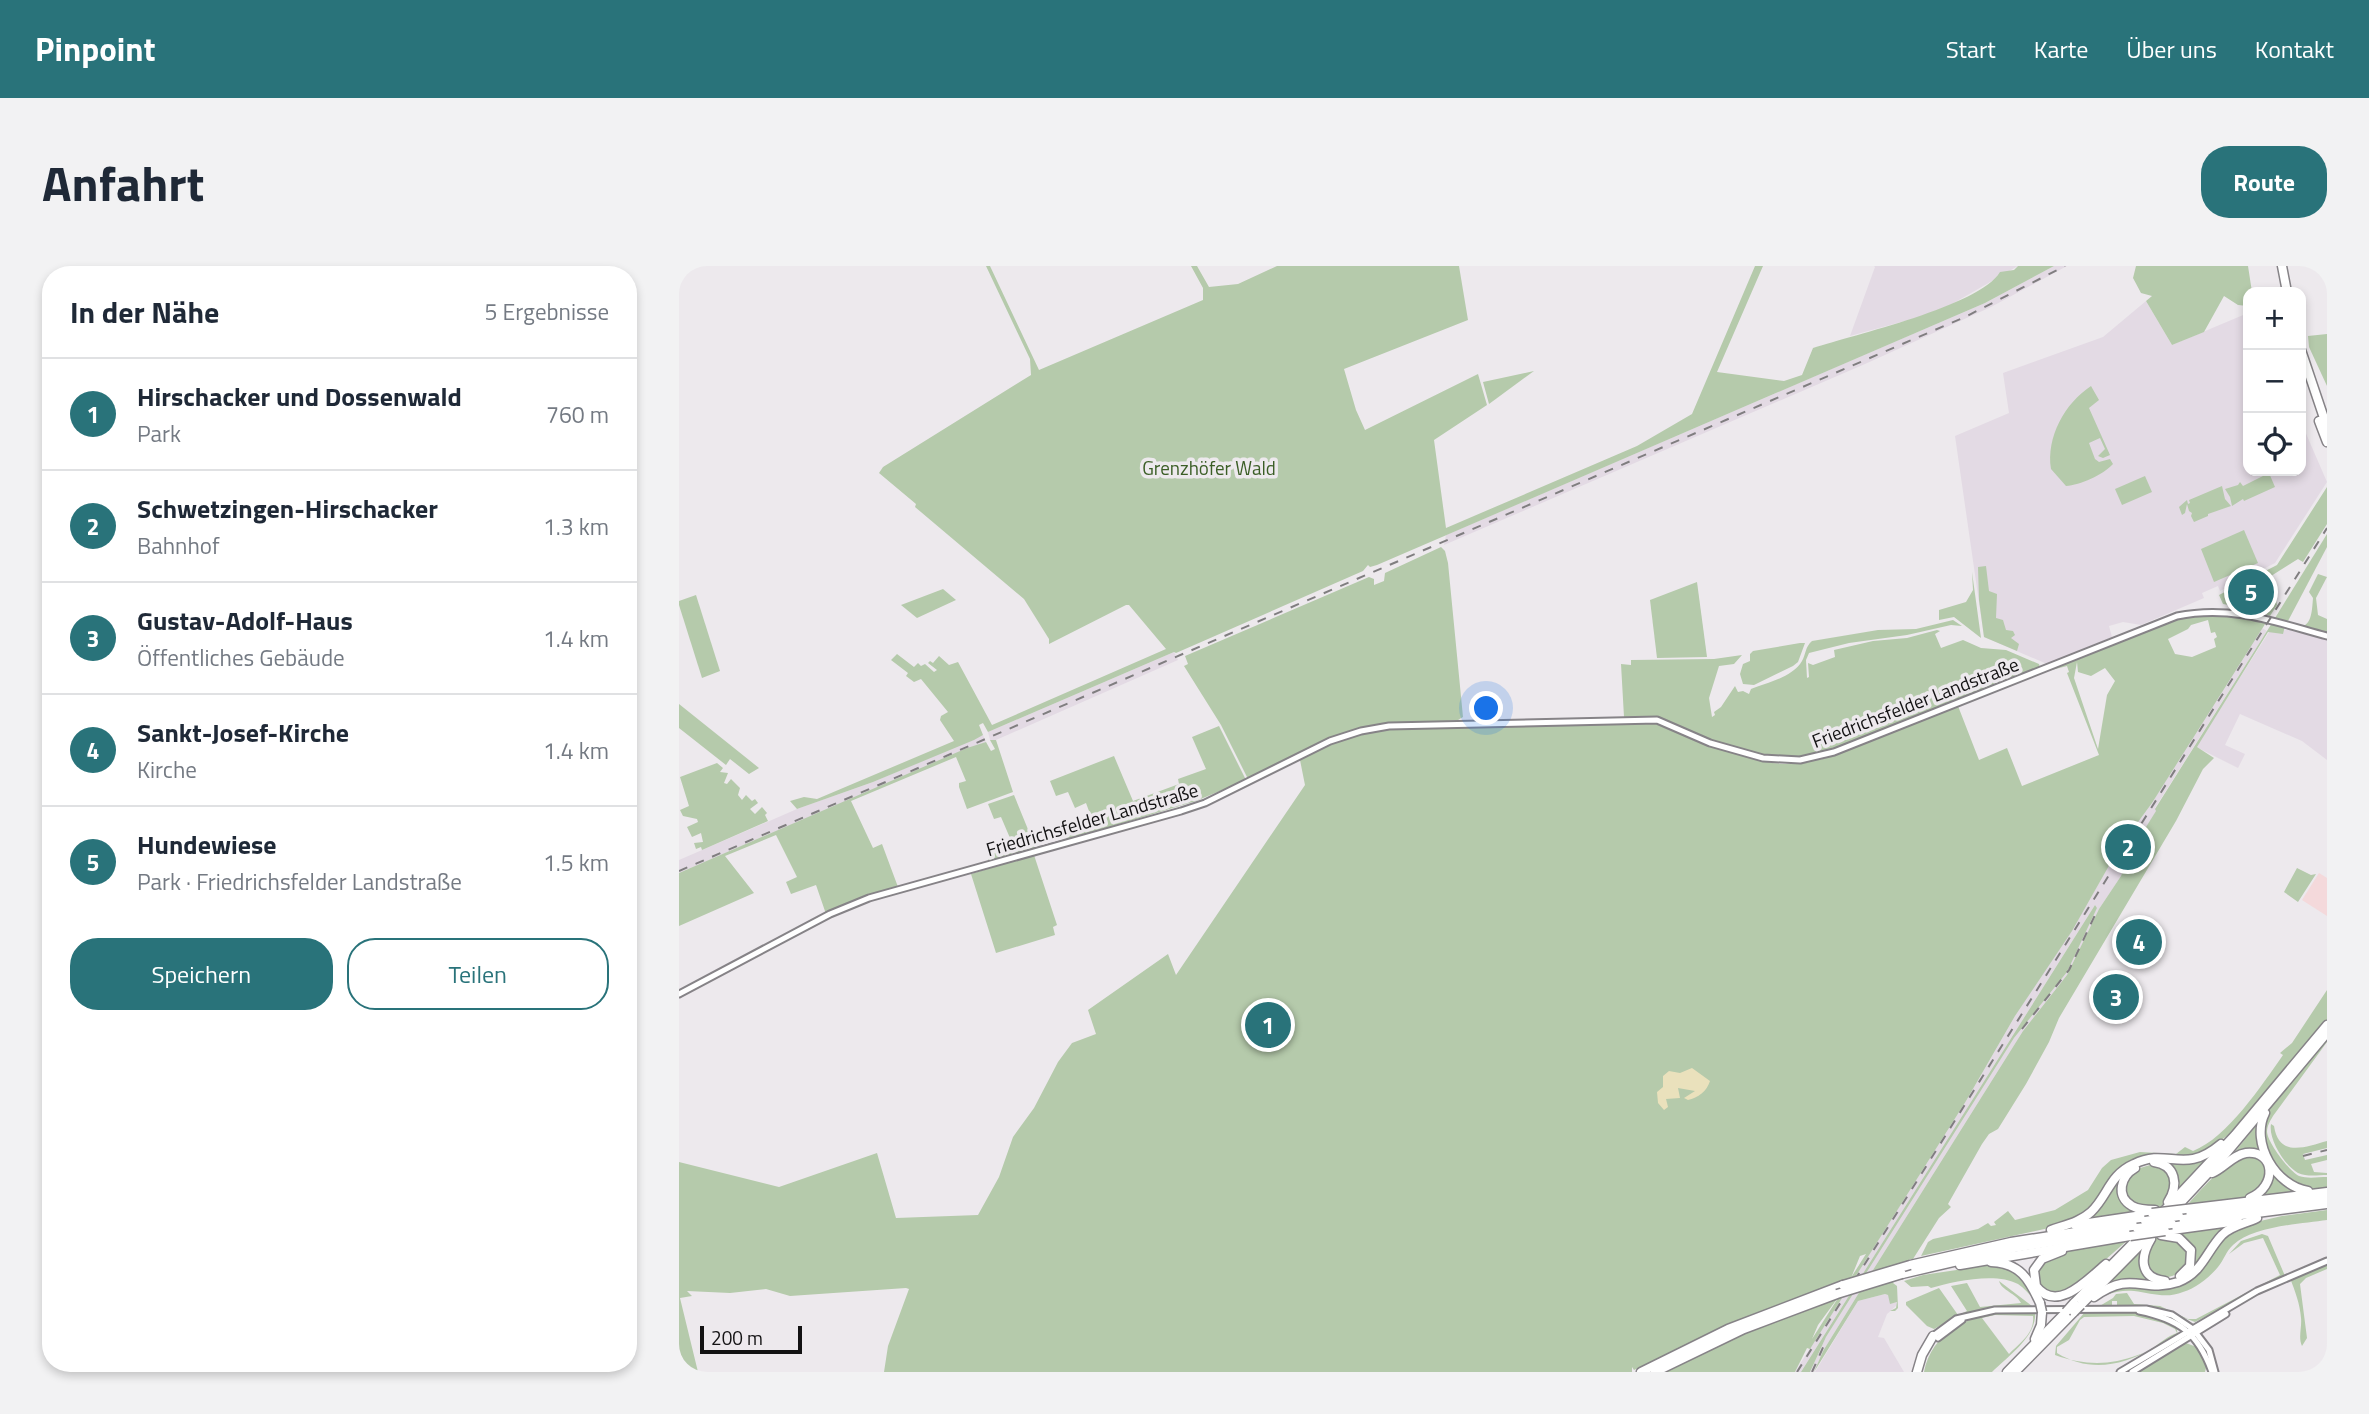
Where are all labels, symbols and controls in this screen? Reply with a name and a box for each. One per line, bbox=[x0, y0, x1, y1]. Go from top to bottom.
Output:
text: Pinpoint bbox=[35, 24, 155, 74]
text: Start bbox=[1946, 31, 1996, 67]
text: Karte bbox=[2034, 31, 2088, 67]
text: Über uns bbox=[2126, 31, 2217, 67]
text: Kontakt bbox=[2255, 31, 2334, 67]
text: Anfahrt bbox=[42, 145, 204, 220]
button: Route bbox=[2201, 146, 2327, 218]
map controls bbox=[2243, 287, 2306, 476]
button: + bbox=[2243, 287, 2306, 350]
text: In der Nähe bbox=[70, 289, 219, 335]
text: 5 Ergebnisse bbox=[485, 294, 609, 329]
button: − bbox=[2243, 350, 2306, 413]
text: Hirschacker und Dossenwald bbox=[137, 377, 462, 416]
text: 1 bbox=[87, 397, 99, 432]
text: 760 m bbox=[546, 397, 609, 432]
button: locate bbox=[2243, 413, 2306, 476]
text: Park bbox=[137, 416, 181, 451]
park label: Grenzhöfer Wald bbox=[1142, 453, 1276, 482]
text: Schwetzingen-Hirschacker bbox=[137, 489, 438, 528]
text: 2 bbox=[87, 509, 99, 544]
text: 1.3 km bbox=[543, 509, 609, 544]
text: Bahnhof bbox=[137, 528, 220, 563]
pin: 5 bbox=[2228, 566, 2274, 618]
text: Gustav-Adolf-Haus bbox=[137, 601, 353, 640]
text: 3 bbox=[87, 621, 99, 656]
text: 1.4 km bbox=[543, 621, 609, 656]
text: Öffentliches Gebäude bbox=[137, 640, 345, 675]
street label: Friedrichsfelder Landstraße bbox=[1807, 649, 2023, 755]
your location bbox=[1469, 691, 1503, 725]
text: Sankt-Josef-Kirche bbox=[137, 713, 349, 752]
text: 4 bbox=[87, 733, 99, 768]
text: 1.4 km bbox=[543, 733, 609, 768]
text: Kirche bbox=[137, 752, 197, 787]
street label: Friedrichsfelder Landstraße bbox=[982, 775, 1202, 863]
pin: 2 bbox=[2105, 821, 2151, 873]
text: Hundewiese bbox=[137, 825, 276, 864]
text: 5 bbox=[87, 845, 99, 880]
text: 1.5 km bbox=[543, 845, 609, 880]
text: Park · Friedrichsfelder Landstraße bbox=[137, 864, 462, 899]
pin: 4 bbox=[2116, 916, 2162, 968]
button: Speichern bbox=[70, 938, 333, 1010]
button: Teilen bbox=[347, 938, 609, 1010]
pin: 3 bbox=[2093, 971, 2139, 1023]
pin: 1 bbox=[1245, 999, 1291, 1051]
scale bar bbox=[700, 1323, 801, 1355]
text: 200 m bbox=[711, 1323, 763, 1352]

